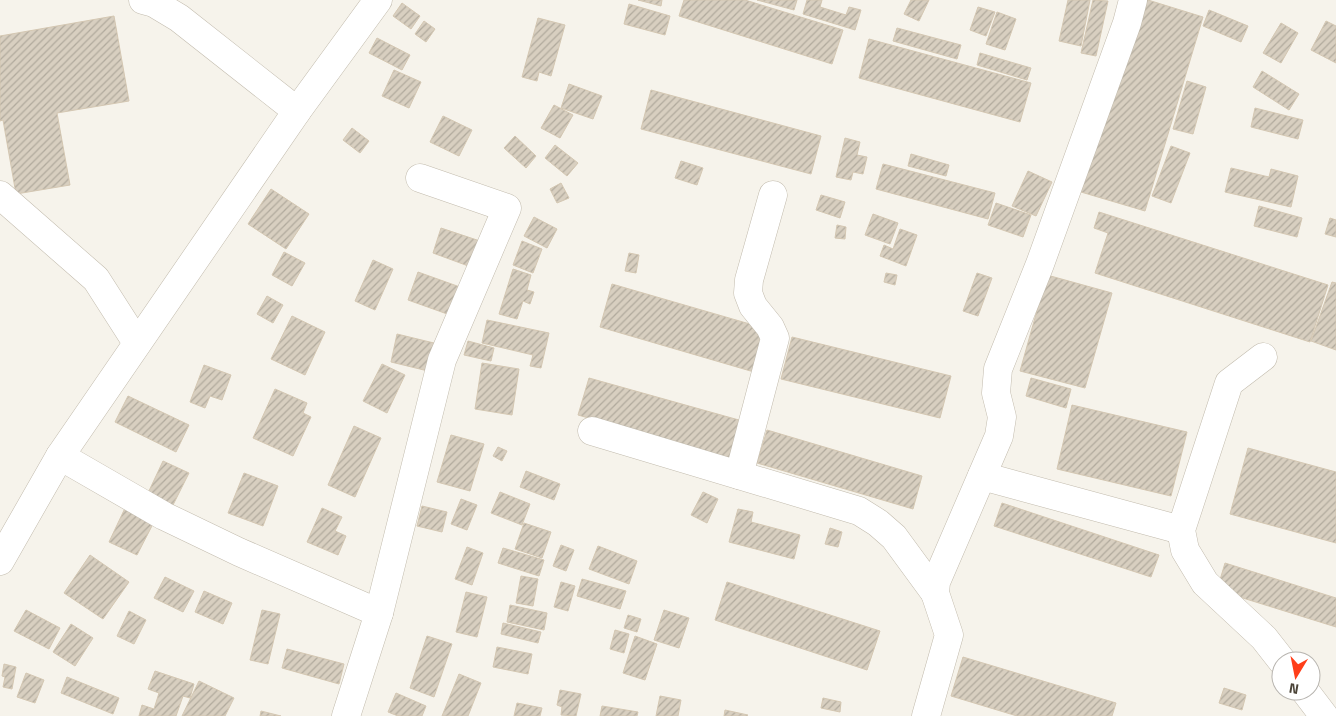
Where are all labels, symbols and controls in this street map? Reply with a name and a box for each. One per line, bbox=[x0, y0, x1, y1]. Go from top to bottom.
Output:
north arrow bbox=[1271, 651, 1321, 701]
text: N bbox=[1287, 678, 1300, 700]

